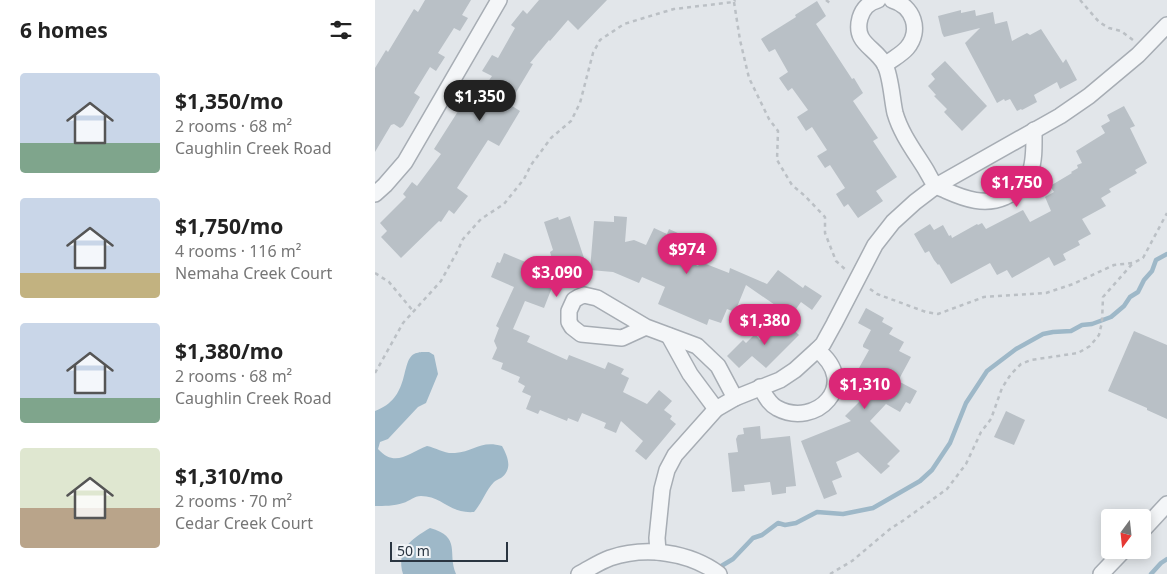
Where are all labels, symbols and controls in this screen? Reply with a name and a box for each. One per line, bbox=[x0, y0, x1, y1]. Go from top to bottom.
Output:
text: 6 homes bbox=[20, 16, 108, 44]
icon: filters bbox=[327, 16, 355, 44]
pin: $1,350 bbox=[439, 80, 521, 122]
text: $1,350 bbox=[455, 85, 505, 107]
text: $1,350/mo bbox=[175, 87, 283, 115]
icon: home bbox=[60, 93, 120, 153]
text: 2 rooms · 68 m² bbox=[175, 115, 292, 137]
text: Caughlin Creek Road bbox=[175, 137, 332, 159]
pin: $1,750 bbox=[976, 166, 1058, 208]
text: $1,750 bbox=[992, 171, 1042, 193]
text: $1,750/mo bbox=[175, 212, 283, 240]
icon: home bbox=[60, 218, 120, 278]
pin: $974 bbox=[657, 232, 717, 275]
text: $974 bbox=[669, 238, 705, 260]
text: 4 rooms · 116 m² bbox=[175, 240, 301, 262]
pin: $3,090 bbox=[516, 256, 598, 298]
text: $3,090 bbox=[532, 261, 582, 283]
text: Nemaha Creek Court bbox=[175, 262, 332, 284]
pin: $1,380 bbox=[724, 304, 806, 346]
text: $1,380 bbox=[740, 309, 790, 331]
text: $1,380/mo bbox=[175, 337, 283, 365]
icon: home bbox=[60, 343, 120, 403]
text: 2 rooms · 68 m² bbox=[175, 365, 292, 387]
pin: $1,310 bbox=[824, 368, 906, 410]
text: $1,310 bbox=[840, 373, 890, 395]
text: Caughlin Creek Road bbox=[175, 387, 332, 409]
text: $1,310/mo bbox=[175, 462, 283, 490]
icon: home bbox=[60, 468, 120, 528]
text: 2 rooms · 70 m² bbox=[175, 490, 292, 512]
north arrow bbox=[1101, 509, 1151, 559]
map controls bbox=[1101, 509, 1151, 559]
text: Cedar Creek Court bbox=[175, 512, 313, 534]
scale bar bbox=[390, 539, 507, 562]
text: 50 m bbox=[397, 541, 430, 560]

